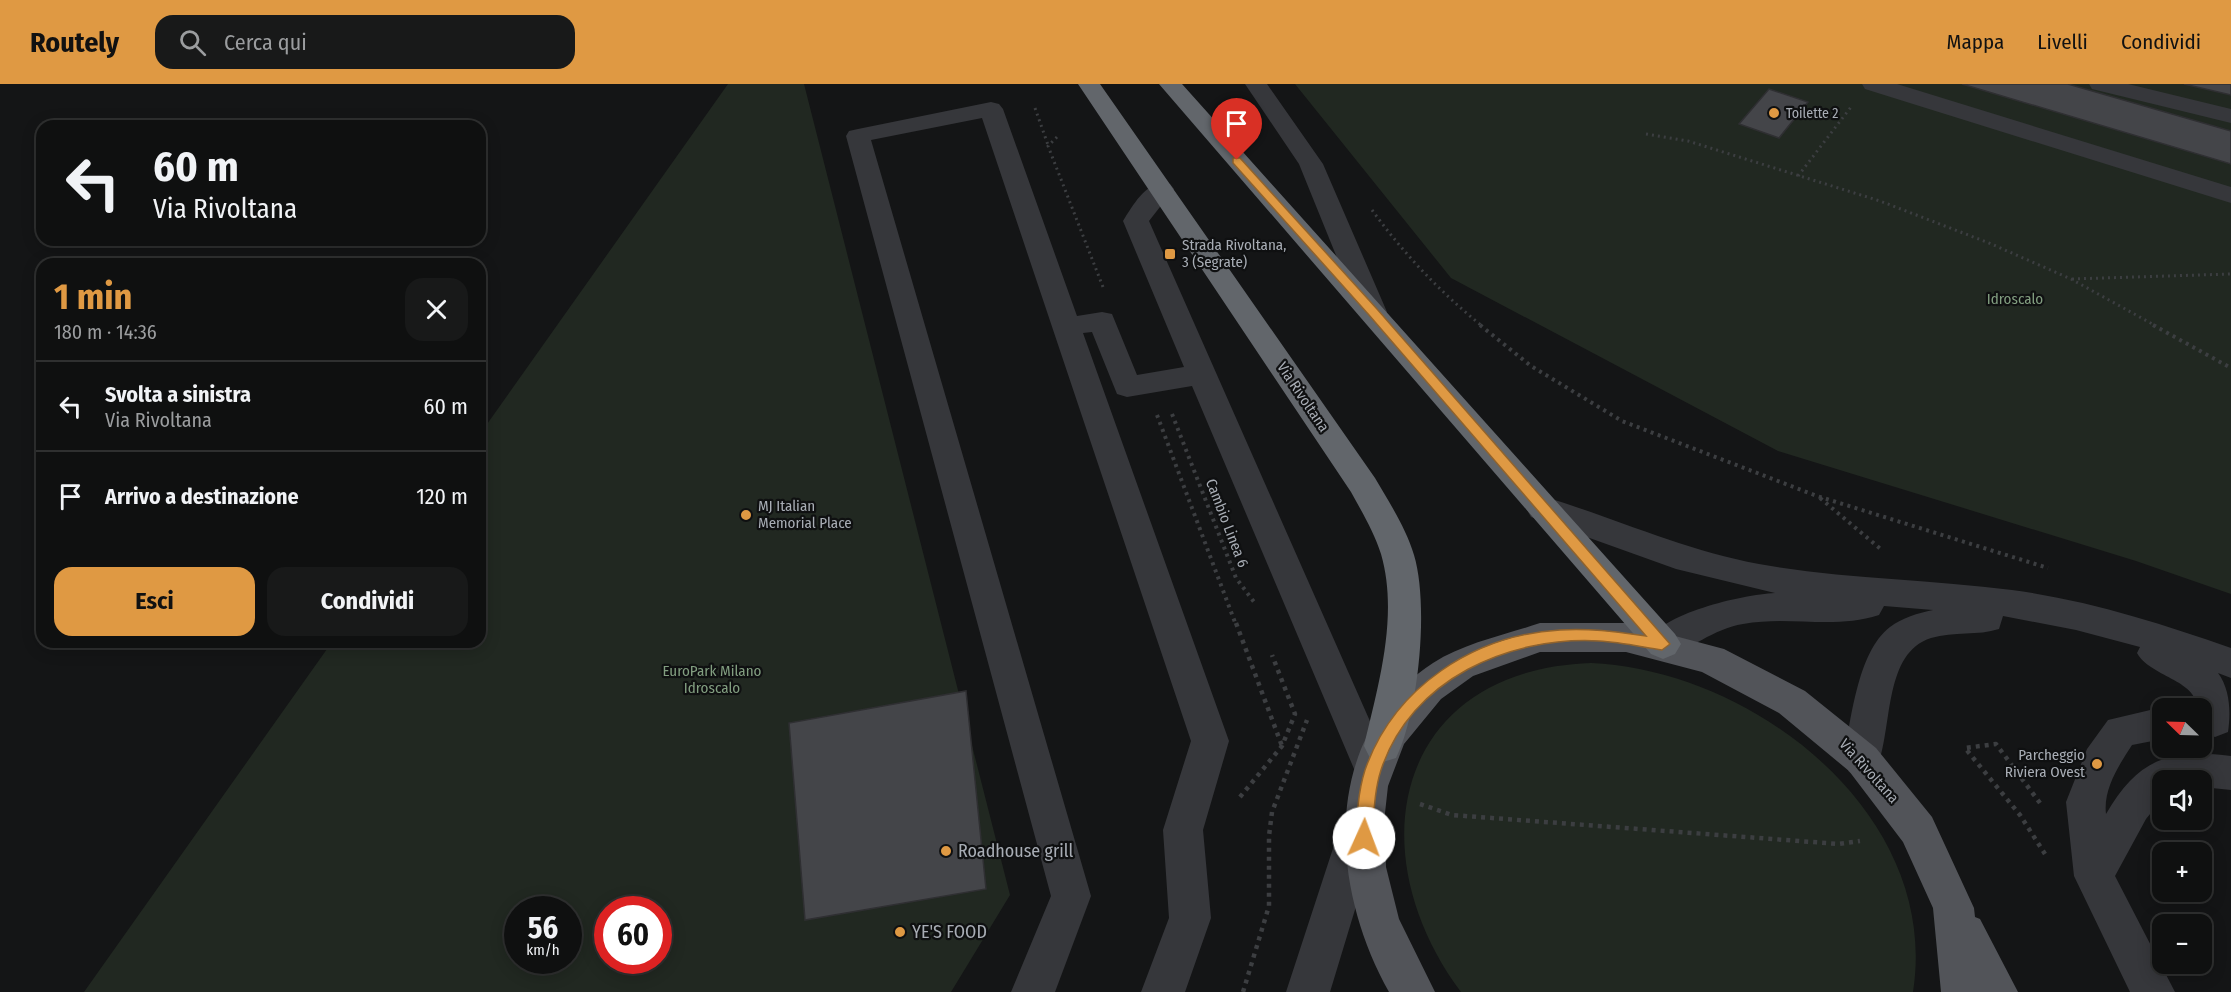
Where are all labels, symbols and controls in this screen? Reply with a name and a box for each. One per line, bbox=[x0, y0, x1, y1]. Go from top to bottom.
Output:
search box bbox=[155, 15, 575, 69]
text: Routely bbox=[30, 26, 119, 59]
icon: search bbox=[176, 26, 209, 59]
text: Cerca qui bbox=[224, 29, 307, 56]
text: Mappa bbox=[1947, 29, 2004, 55]
text: Livelli bbox=[2037, 29, 2088, 55]
text: Condividi bbox=[2121, 29, 2201, 55]
pin bbox=[1211, 98, 1262, 160]
place label: Toilette 2 bbox=[1786, 105, 1838, 122]
marker: Toilette 2 bbox=[1767, 106, 1781, 120]
icon: arrive bbox=[1220, 107, 1253, 140]
text: 60 m bbox=[153, 142, 239, 192]
icon: left bbox=[54, 144, 132, 222]
text: Via Rivoltana bbox=[153, 193, 297, 225]
place label: Strada Rivoltana, 3 (Segrate) bbox=[1182, 236, 1286, 271]
marker: Strada Rivoltana, 3 (Segrate) bbox=[1163, 247, 1177, 261]
text: 1 min bbox=[54, 275, 132, 319]
button: close bbox=[405, 278, 468, 341]
park label: Idroscalo bbox=[1987, 290, 2043, 308]
text: 180 m · 14:36 bbox=[54, 320, 157, 344]
street label: Via Rivoltana bbox=[1273, 359, 1333, 435]
text: Svolta a sinistra bbox=[105, 381, 251, 408]
icon: left bbox=[54, 390, 87, 423]
text: 60 m bbox=[424, 393, 468, 420]
text: Via Rivoltana bbox=[105, 408, 212, 432]
street label: Cambio Linea 6 bbox=[1202, 476, 1252, 570]
icon: arrive bbox=[54, 480, 87, 513]
text: Arrivo a destinazione bbox=[105, 483, 299, 510]
text: 120 m bbox=[416, 483, 468, 510]
place label: MJ Italian Memorial Place bbox=[758, 497, 852, 532]
marker: MJ Italian Memorial Place bbox=[739, 508, 753, 522]
button: Esci bbox=[54, 567, 255, 636]
button: Condividi bbox=[267, 567, 468, 636]
park label: EuroPark Milano Idroscalo bbox=[662, 662, 762, 697]
north arrow bbox=[2152, 698, 2212, 758]
map controls bbox=[2152, 698, 2212, 974]
street label: Via Rivoltana bbox=[1836, 735, 1902, 807]
place label: Parcheggio Riviera Ovest bbox=[2005, 746, 2085, 781]
marker: Parcheggio Riviera Ovest bbox=[2090, 757, 2104, 771]
button: sound bbox=[2152, 770, 2212, 830]
position arrow bbox=[1332, 806, 1396, 870]
place label: Roadhouse grill bbox=[958, 840, 1074, 862]
button: + bbox=[2152, 842, 2212, 902]
marker: Roadhouse grill bbox=[939, 844, 953, 858]
speed limit sign: 60 bbox=[594, 896, 672, 974]
text: 56 bbox=[528, 910, 558, 946]
button: − bbox=[2152, 914, 2212, 974]
place label: YE'S FOOD bbox=[912, 921, 987, 943]
marker: YE'S FOOD bbox=[893, 925, 907, 939]
text: km/h bbox=[526, 941, 560, 959]

